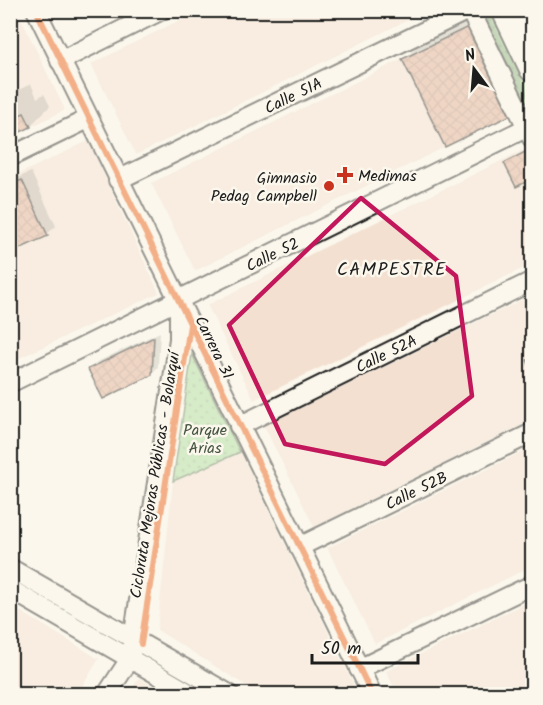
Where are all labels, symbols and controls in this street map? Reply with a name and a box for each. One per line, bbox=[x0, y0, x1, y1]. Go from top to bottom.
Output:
north arrow bbox=[444, 39, 504, 99]
text: N bbox=[462, 43, 479, 69]
street label: Calle 51A bbox=[260, 71, 327, 121]
place label: Medimas bbox=[358, 164, 417, 189]
place label: Gimnasio Pedag Campbell bbox=[211, 166, 317, 209]
marker: Medimas bbox=[336, 166, 354, 184]
marker: Gimnasio Pedag Campbell bbox=[322, 179, 336, 193]
street label: Calle 52 bbox=[242, 232, 304, 279]
district label: CAMPESTRE bbox=[337, 256, 447, 285]
street label: Carrera 31 bbox=[187, 311, 240, 384]
street label: Calle 52A bbox=[351, 328, 422, 380]
street label: Cicloruta Mejoras Públicas - Bolarquí bbox=[124, 348, 188, 600]
park label: Parque Arias bbox=[183, 418, 227, 461]
street label: Calle 52B bbox=[381, 466, 452, 517]
scale bar bbox=[312, 627, 418, 665]
text: 50 m bbox=[321, 635, 361, 664]

